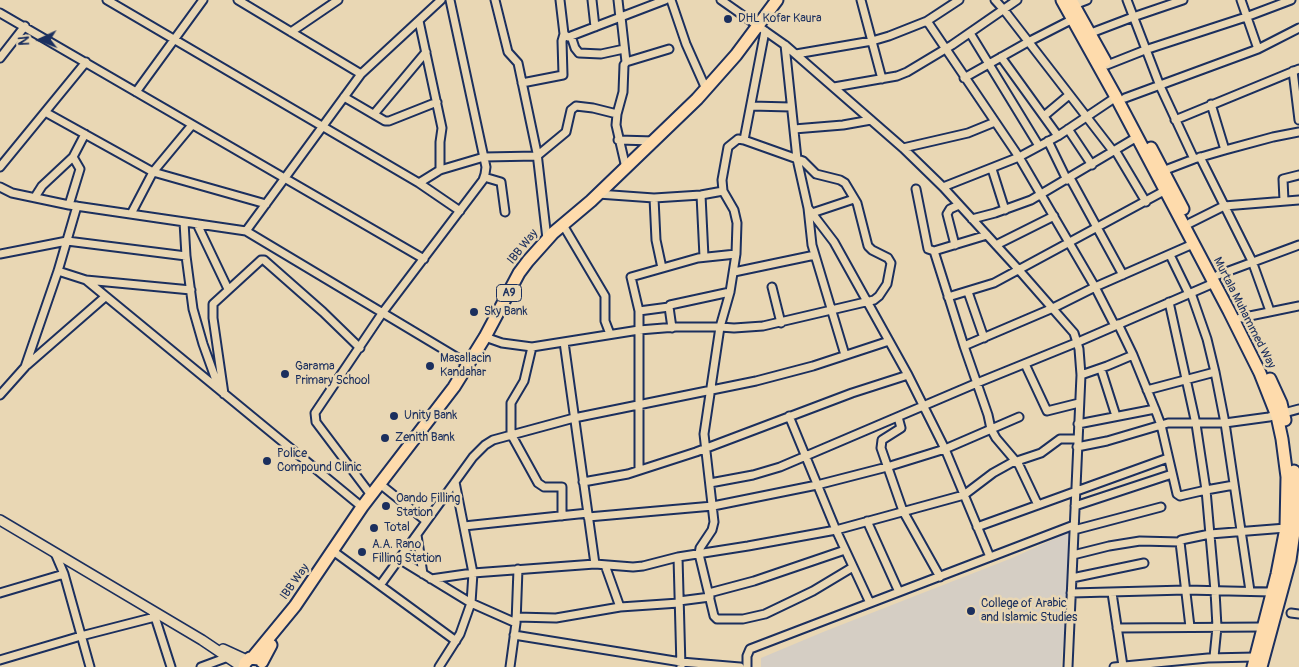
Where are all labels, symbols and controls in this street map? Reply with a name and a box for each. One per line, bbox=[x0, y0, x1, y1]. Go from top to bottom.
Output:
place label: DHL Kofar Kaura bbox=[738, 12, 822, 26]
marker: DHL Kofar Kaura bbox=[722, 13, 734, 25]
north arrow bbox=[15, 15, 65, 65]
text: N bbox=[16, 36, 33, 46]
street label: IBB Way bbox=[505, 227, 541, 267]
street label: Murtala Muhammed Way bbox=[1210, 255, 1278, 371]
road number: A9 bbox=[496, 284, 522, 302]
place label: Sky Bank bbox=[484, 305, 528, 319]
marker: Sky Bank bbox=[468, 306, 480, 318]
place label: Masallacin Kandahar bbox=[440, 352, 491, 380]
place label: Garama Primary School bbox=[295, 360, 370, 388]
marker: Masallacin Kandahar bbox=[424, 360, 436, 372]
marker: Garama Primary School bbox=[279, 368, 291, 380]
place label: Unity Bank bbox=[404, 409, 457, 423]
marker: Unity Bank bbox=[388, 410, 400, 422]
place label: Zenith Bank bbox=[395, 431, 455, 445]
marker: Zenith Bank bbox=[379, 432, 391, 444]
place label: Police Compound Clinic bbox=[277, 447, 362, 475]
marker: Police Compound Clinic bbox=[261, 455, 273, 467]
place label: Oando Filling Station bbox=[396, 492, 460, 520]
marker: Oando Filling Station bbox=[380, 500, 392, 512]
place label: Total bbox=[384, 521, 410, 535]
marker: Total bbox=[368, 522, 380, 534]
place label: A.A. Rano Filling Station bbox=[372, 538, 442, 566]
marker: A.A. Rano Filling Station bbox=[356, 546, 368, 558]
street label: IBB Way bbox=[277, 561, 313, 603]
place label: College of Arabic and Islamic Studies bbox=[981, 597, 1077, 625]
marker: College of Arabic and Islamic Studies bbox=[965, 605, 977, 617]

